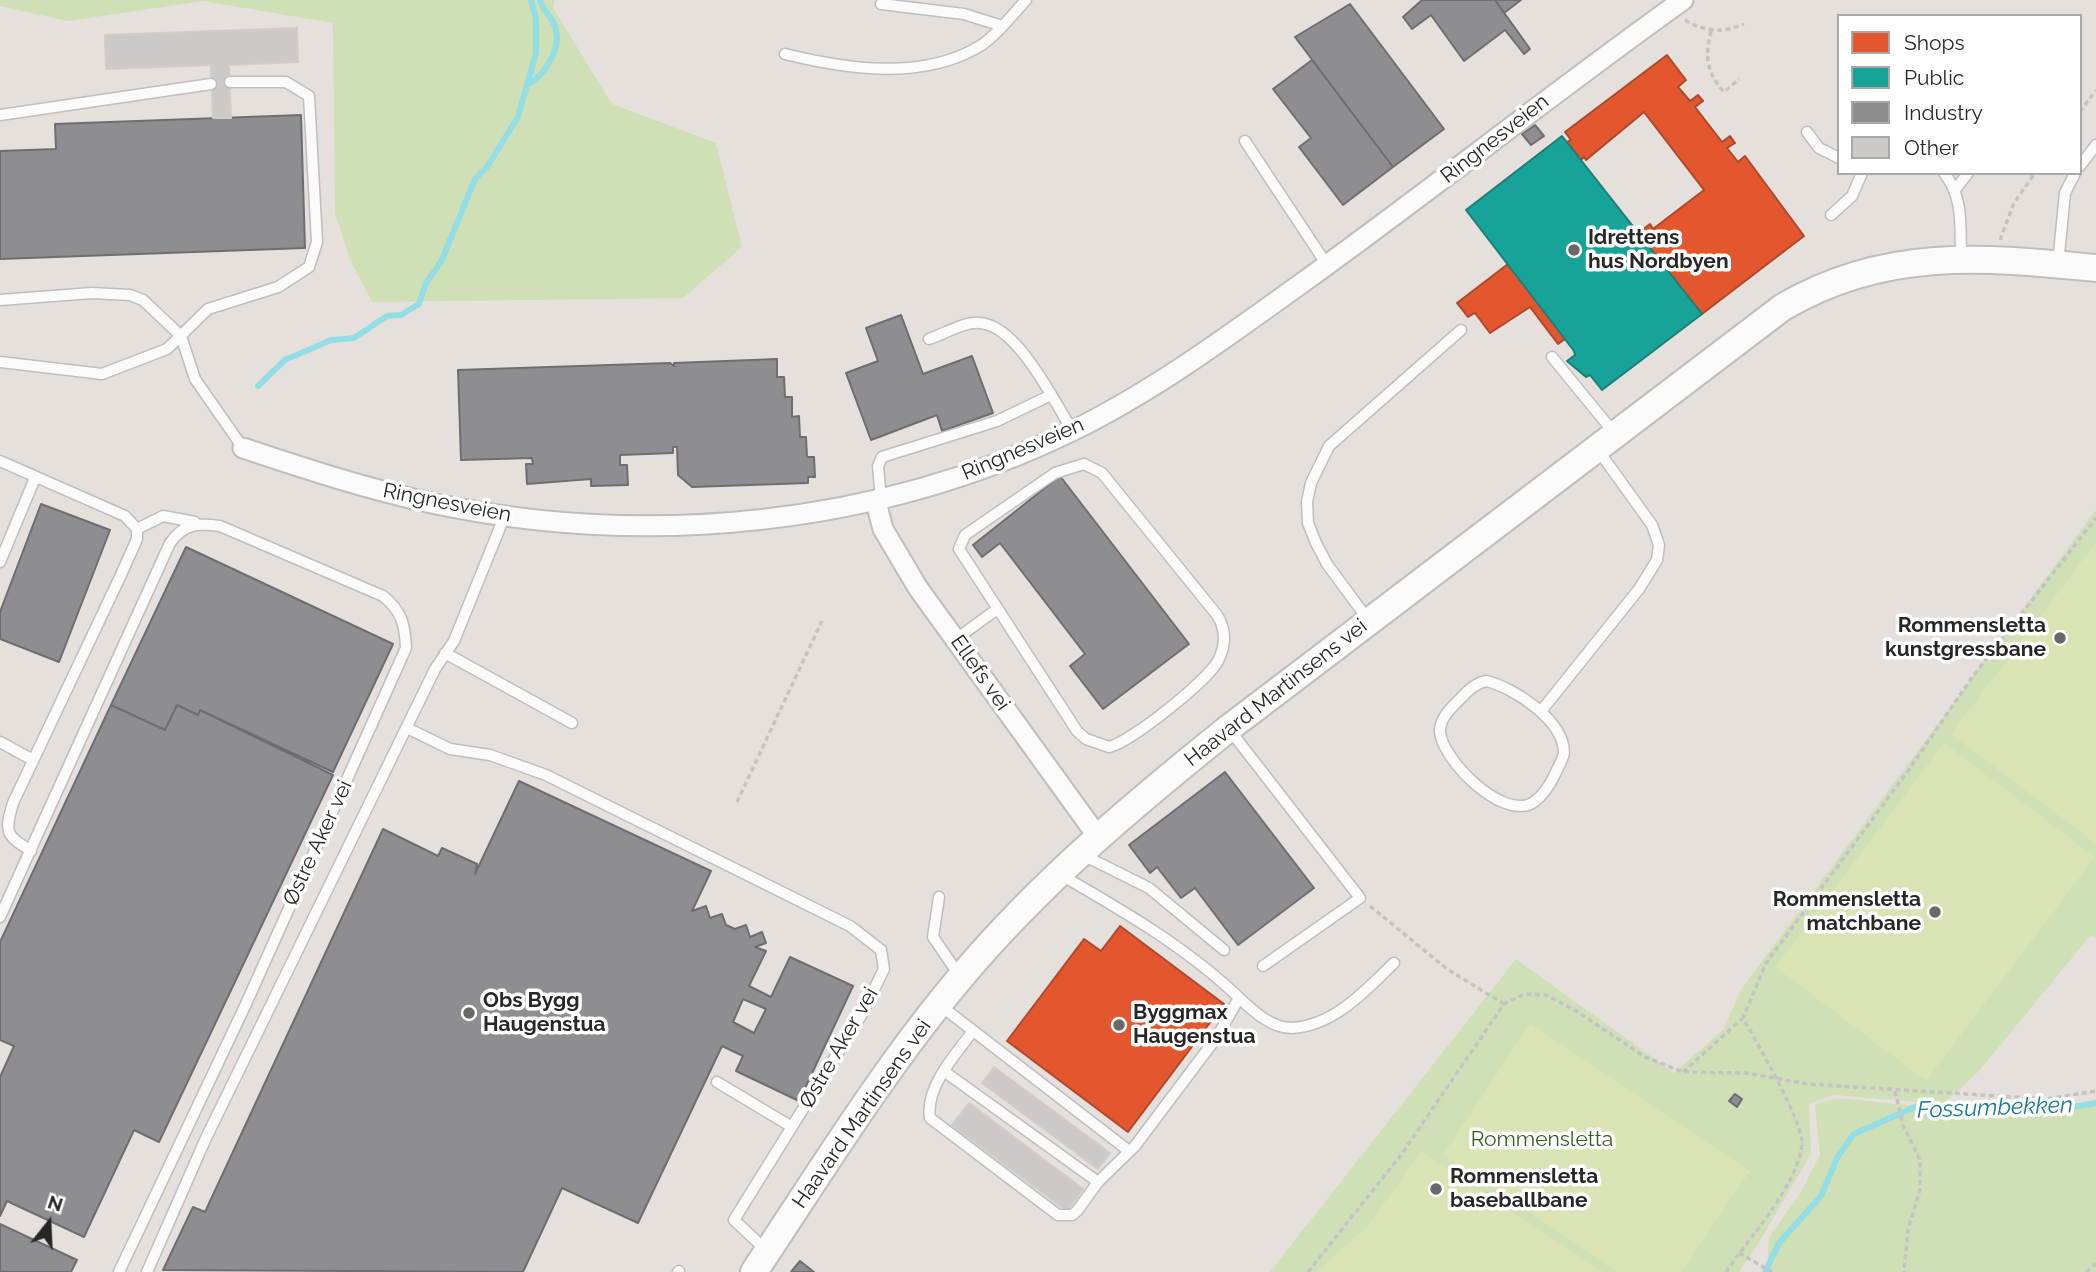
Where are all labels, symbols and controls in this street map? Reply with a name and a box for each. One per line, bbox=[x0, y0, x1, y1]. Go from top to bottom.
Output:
legend bbox=[1837, 14, 2082, 175]
text: Shops bbox=[1904, 30, 1965, 55]
text: Public bbox=[1904, 65, 1964, 90]
street label: Ringnesveien bbox=[1436, 89, 1554, 189]
text: Industry bbox=[1904, 100, 1983, 125]
text: Other bbox=[1904, 135, 1959, 160]
place label: Idrettens hus Nordbyen bbox=[1588, 225, 1729, 275]
marker: Idrettens hus Nordbyen bbox=[1566, 242, 1582, 258]
street label: Ringnesveien bbox=[958, 412, 1088, 486]
street label: Ringnesveien bbox=[381, 478, 513, 528]
place label: Rommensletta kunstgressbane bbox=[1885, 613, 2046, 663]
street label: Haavard Martinsens vei bbox=[1180, 614, 1372, 772]
street label: Ellefs vei bbox=[945, 630, 1015, 716]
marker: Rommensletta kunstgressbane bbox=[2052, 630, 2068, 646]
street label: Østre Aker vei bbox=[278, 776, 358, 910]
place label: Rommensletta matchbane bbox=[1773, 887, 1921, 937]
marker: Rommensletta matchbane bbox=[1927, 904, 1943, 920]
street label: Østre Aker vei bbox=[794, 983, 884, 1113]
place label: Obs Bygg Haugenstua bbox=[483, 988, 606, 1038]
place label: Byggmax Haugenstua bbox=[1133, 1000, 1256, 1050]
marker: Obs Bygg Haugenstua bbox=[461, 1005, 477, 1021]
street label: Haavard Martinsens vei bbox=[787, 1015, 937, 1213]
marker: Byggmax Haugenstua bbox=[1111, 1017, 1127, 1033]
water label: Fossumbekken bbox=[1917, 1091, 2073, 1125]
park label: Rommensletta bbox=[1471, 1127, 1613, 1153]
place label: Rommensletta baseballbane bbox=[1450, 1164, 1598, 1214]
marker: Rommensletta baseballbane bbox=[1428, 1181, 1444, 1197]
north arrow bbox=[14, 1188, 84, 1258]
text: N bbox=[45, 1190, 66, 1216]

